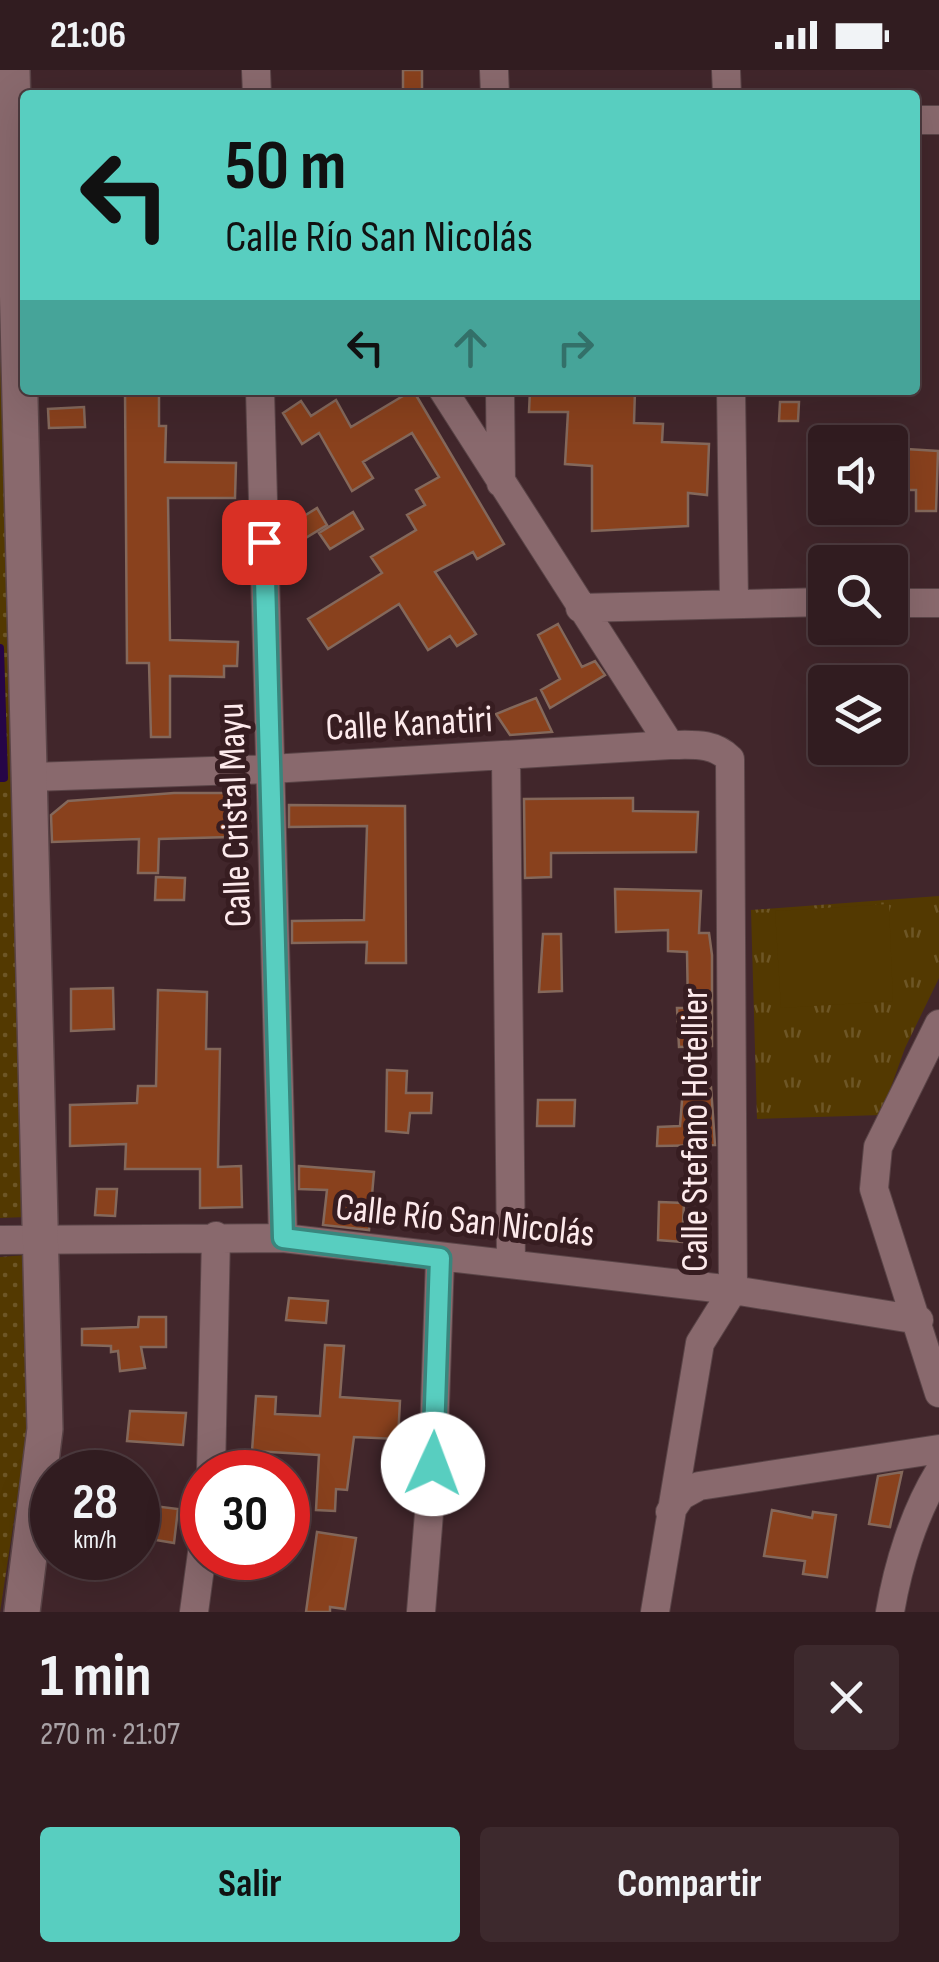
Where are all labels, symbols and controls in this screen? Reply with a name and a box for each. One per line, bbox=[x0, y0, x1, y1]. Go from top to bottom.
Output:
text: 21:06 bbox=[50, 13, 126, 58]
text: 50 m bbox=[225, 125, 346, 209]
icon: left bbox=[60, 130, 190, 260]
text: Calle Río San Nicolás bbox=[225, 210, 533, 265]
icon: left bbox=[338, 320, 393, 375]
icon: ahead bbox=[443, 320, 498, 375]
icon: right bbox=[548, 320, 603, 375]
map controls bbox=[808, 425, 908, 765]
button: sound bbox=[808, 425, 908, 525]
pin bbox=[222, 500, 307, 585]
icon: arrive bbox=[237, 515, 292, 570]
button: search bbox=[808, 545, 908, 645]
button: layers bbox=[808, 665, 908, 765]
street label: Calle Kanatiri bbox=[324, 697, 494, 751]
street label: Calle Cristal Mayu bbox=[209, 702, 261, 928]
street label: Calle Stefano Hotellier bbox=[673, 988, 718, 1272]
street label: Calle Río San Nicolás bbox=[333, 1185, 597, 1257]
position arrow bbox=[381, 1412, 485, 1516]
speed limit sign: 30 bbox=[180, 1450, 310, 1580]
text: 28 bbox=[72, 1473, 118, 1533]
text: km/h bbox=[73, 1525, 117, 1556]
text: 1 min bbox=[40, 1641, 152, 1713]
button: close bbox=[794, 1645, 899, 1750]
text: 270 m · 21:07 bbox=[40, 1715, 180, 1754]
button: Salir bbox=[40, 1827, 460, 1942]
button: Compartir bbox=[480, 1827, 899, 1942]

